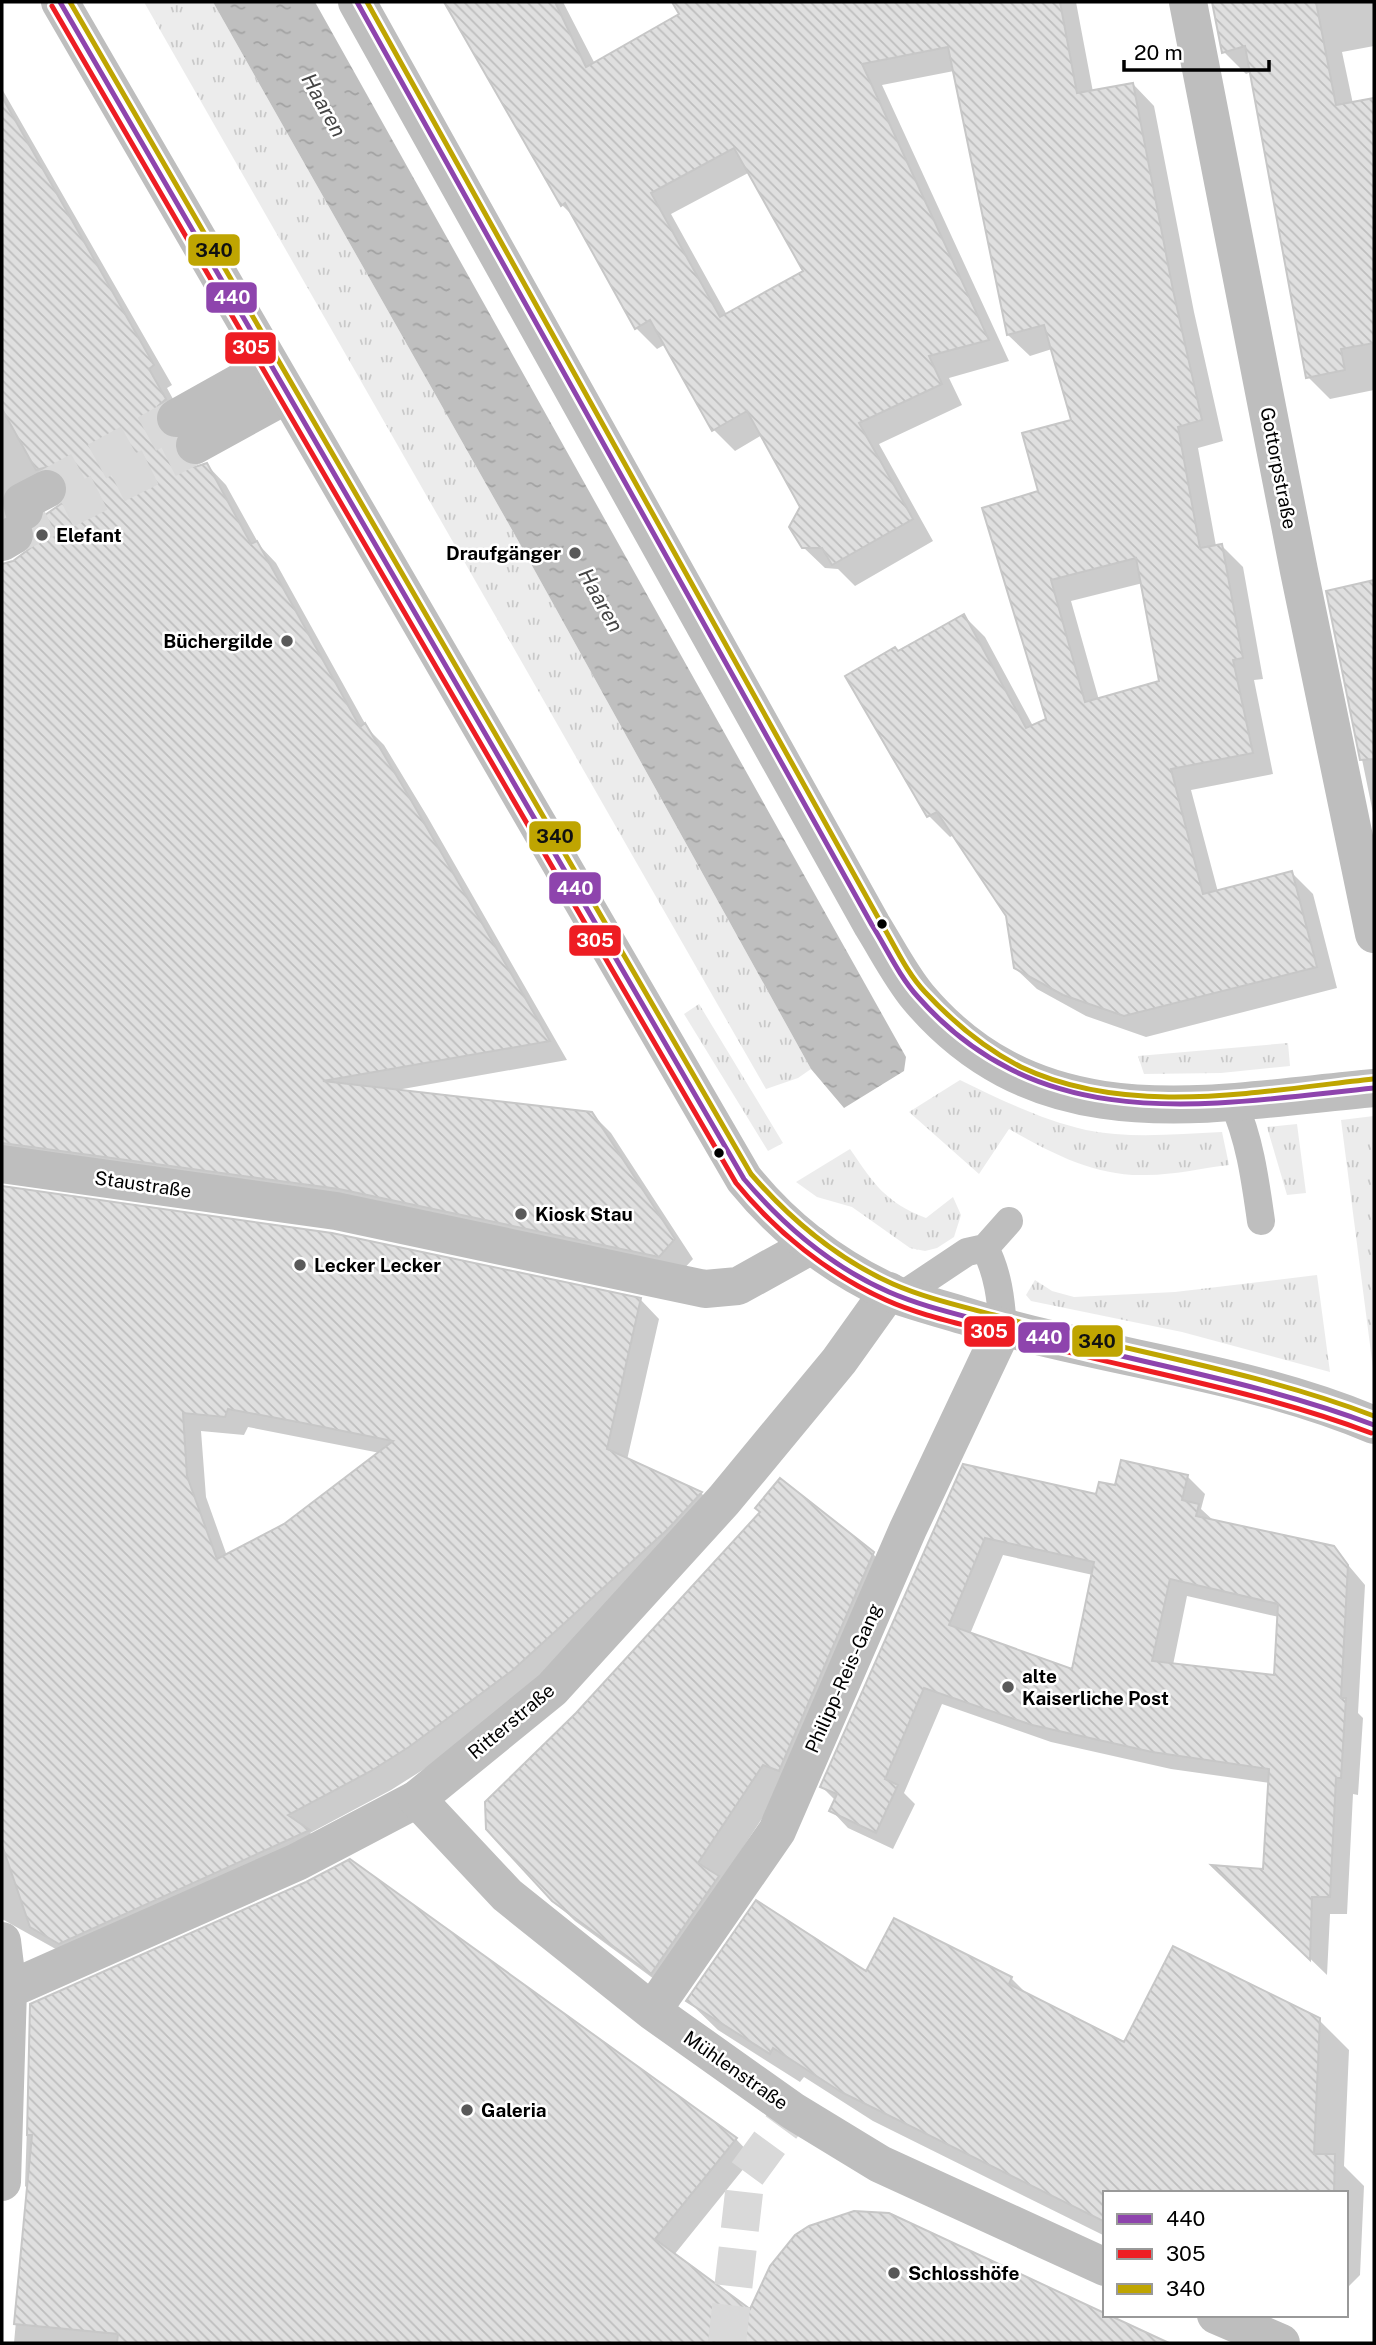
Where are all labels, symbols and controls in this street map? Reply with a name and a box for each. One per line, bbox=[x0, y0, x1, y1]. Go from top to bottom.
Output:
scale bar bbox=[1124, 28, 1269, 72]
text: 20 m bbox=[1134, 40, 1183, 65]
water label: Haaren bbox=[296, 69, 352, 141]
line badge: 340 bbox=[187, 233, 241, 267]
text: 340 bbox=[195, 239, 233, 261]
line badge: 440 bbox=[205, 281, 258, 314]
text: 440 bbox=[213, 286, 251, 308]
line badge: 305 bbox=[224, 331, 277, 365]
text: 305 bbox=[232, 336, 270, 358]
street label: Gottorpstraße bbox=[1256, 405, 1302, 531]
place label: Elefant bbox=[56, 524, 122, 546]
marker: Elefant bbox=[34, 527, 50, 543]
place label: Draufgänger bbox=[446, 542, 561, 564]
marker: Draufgänger bbox=[567, 545, 583, 561]
water label: Haaren bbox=[573, 564, 629, 636]
place label: Büchergilde bbox=[163, 630, 273, 652]
marker: Büchergilde bbox=[279, 633, 295, 649]
line badge: 340 bbox=[528, 820, 582, 853]
text: 340 bbox=[536, 825, 574, 847]
line badge: 440 bbox=[548, 871, 602, 905]
text: 440 bbox=[556, 877, 594, 899]
unlabelled marker bbox=[875, 917, 889, 931]
line badge: 305 bbox=[568, 924, 622, 957]
text: 305 bbox=[576, 929, 614, 951]
unlabelled marker bbox=[712, 1146, 726, 1160]
street label: Staustraße bbox=[93, 1166, 193, 1202]
place label: Kiosk Stau bbox=[535, 1203, 633, 1225]
marker: Kiosk Stau bbox=[513, 1206, 529, 1222]
place label: Lecker Lecker bbox=[314, 1254, 441, 1276]
marker: Lecker Lecker bbox=[292, 1257, 308, 1273]
line badge: 305 bbox=[963, 1315, 1016, 1348]
text: 305 bbox=[970, 1320, 1008, 1342]
line badge: 440 bbox=[1017, 1321, 1071, 1354]
line badge: 340 bbox=[1071, 1324, 1124, 1358]
text: 440 bbox=[1025, 1326, 1063, 1348]
text: 340 bbox=[1078, 1330, 1116, 1352]
street label: Philipp-Reis-Gang bbox=[800, 1600, 886, 1756]
place label: alte Kaiserliche Post bbox=[1022, 1665, 1169, 1709]
street label: Ritterstraße bbox=[464, 1679, 558, 1763]
marker: alte Kaiserliche Post bbox=[1000, 1679, 1016, 1695]
street label: Mühlenstraße bbox=[680, 2026, 792, 2114]
place label: Galeria bbox=[481, 2099, 546, 2121]
marker: Galeria bbox=[459, 2102, 475, 2118]
legend bbox=[1103, 2191, 1348, 2317]
text: 440 bbox=[1166, 2206, 1205, 2231]
text: 305 bbox=[1166, 2241, 1205, 2266]
place label: Schlosshöfe bbox=[908, 2262, 1020, 2284]
marker: Schlosshöfe bbox=[886, 2265, 902, 2281]
text: 340 bbox=[1166, 2276, 1205, 2301]

